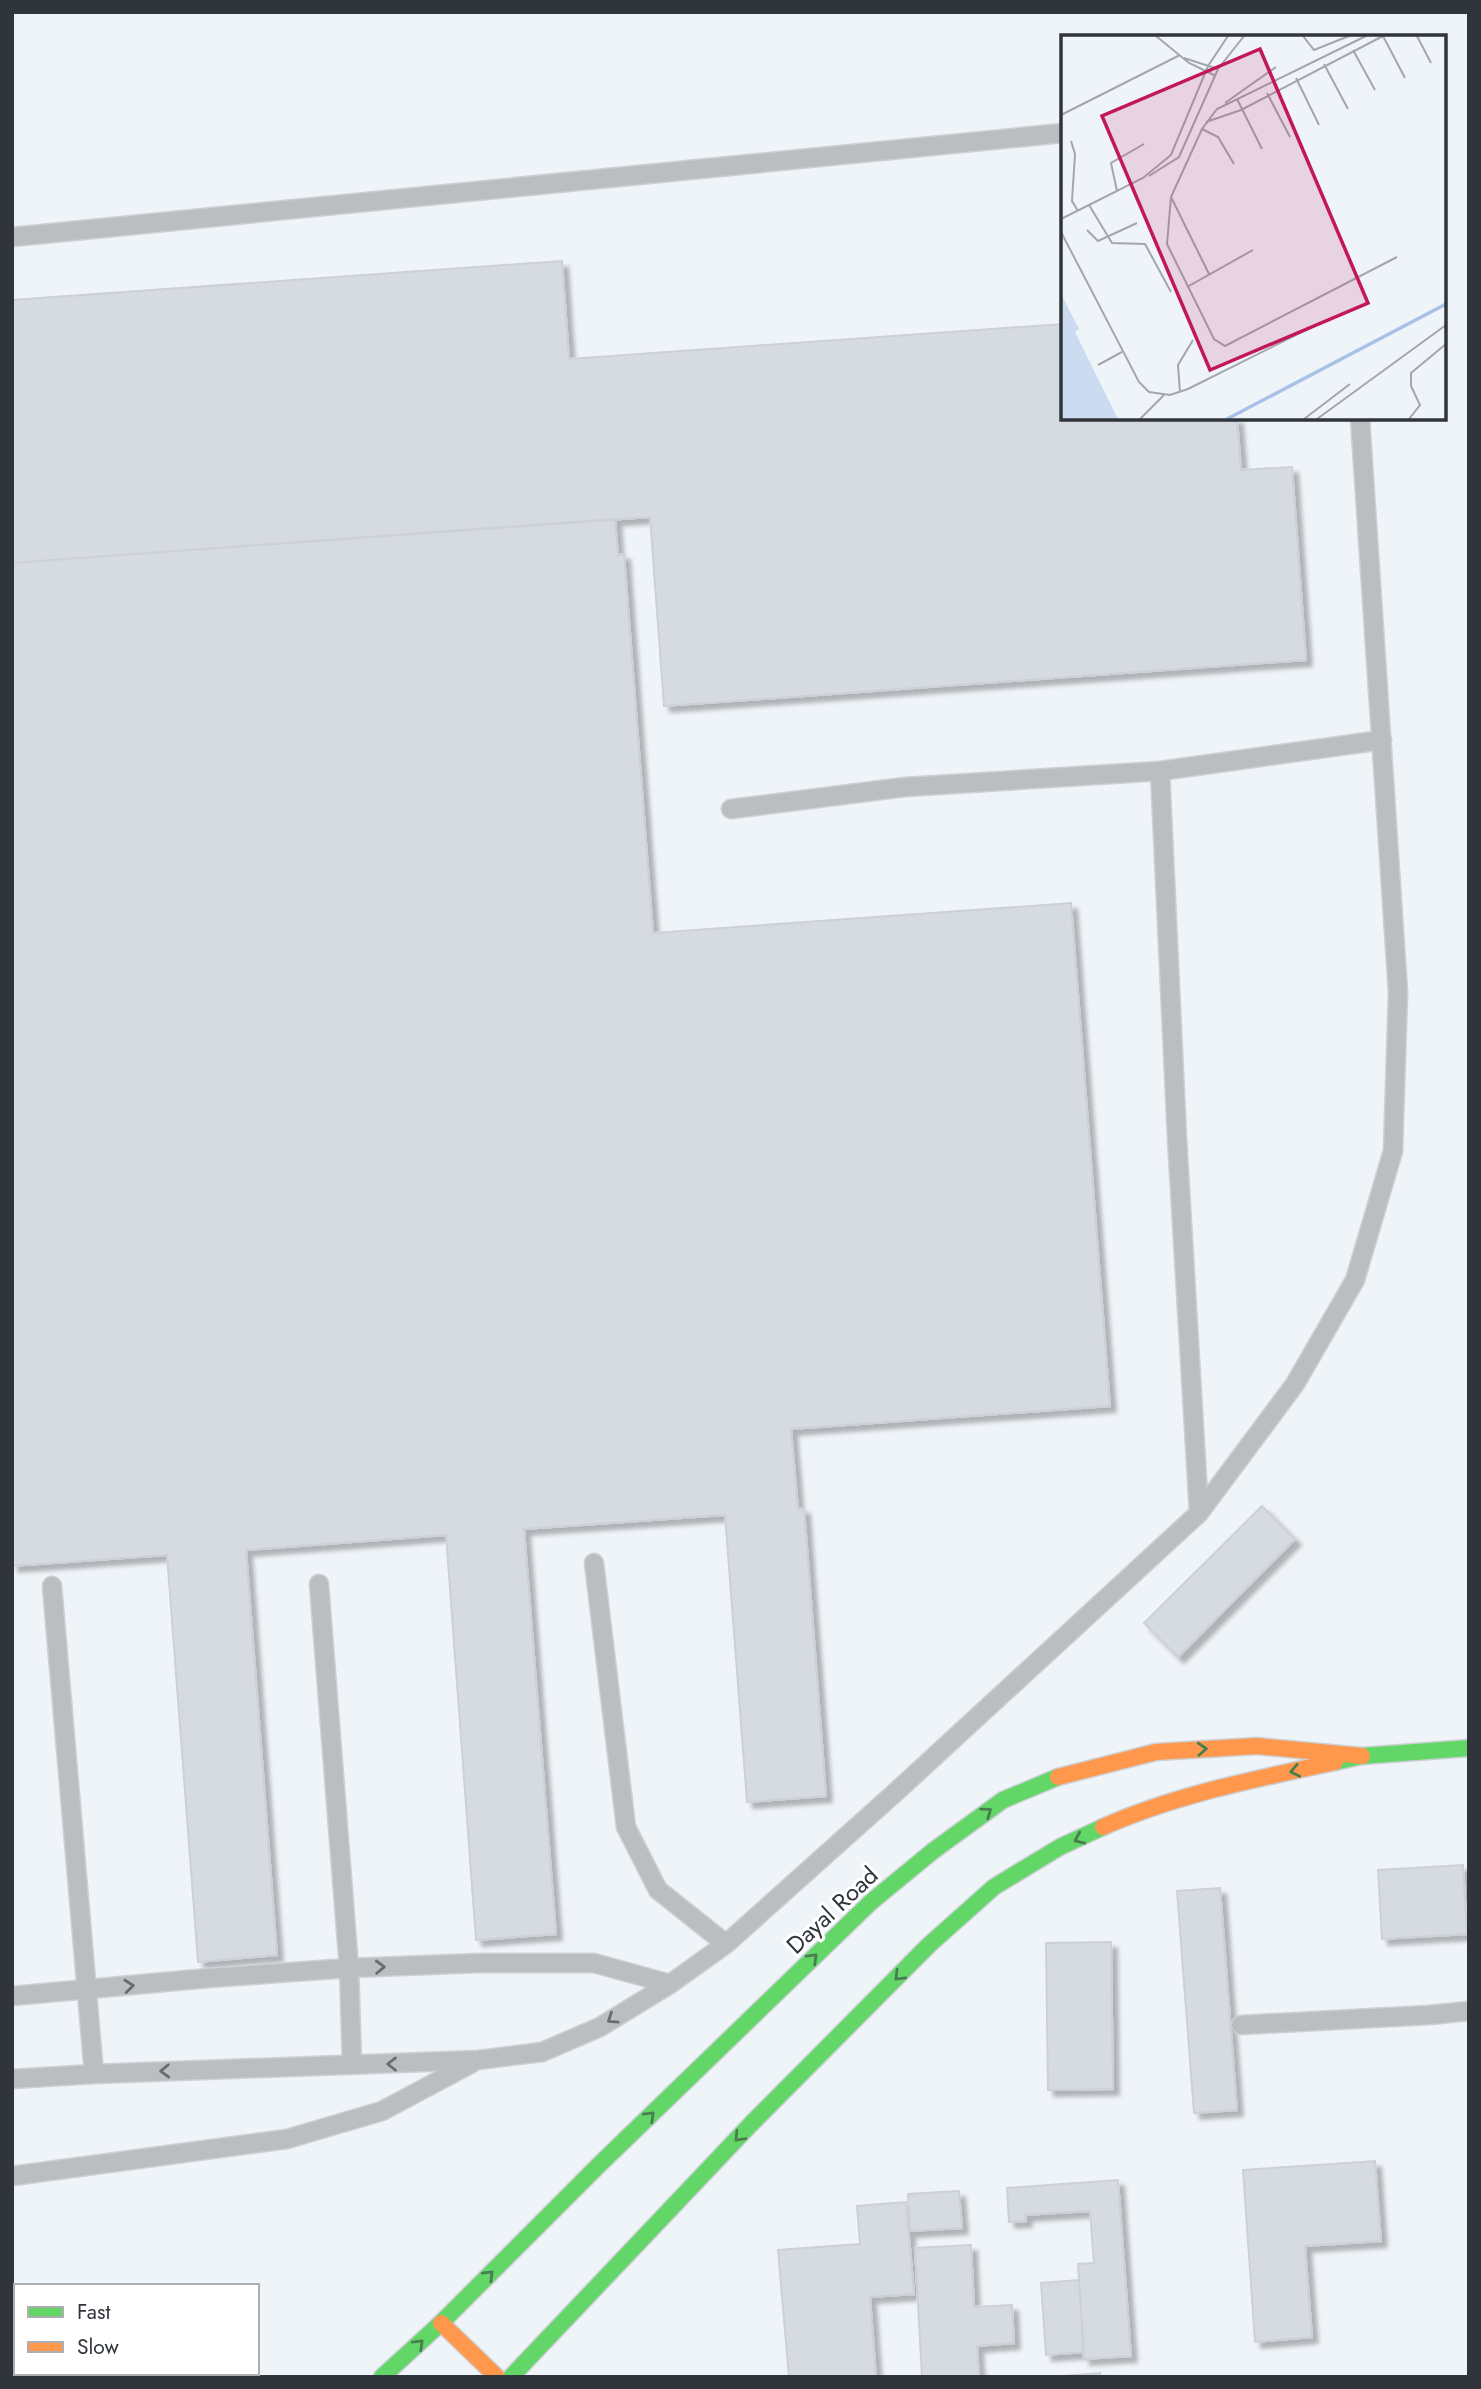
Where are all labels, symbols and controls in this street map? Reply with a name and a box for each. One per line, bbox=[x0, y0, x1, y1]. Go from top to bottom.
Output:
inset map bbox=[1061, 35, 1446, 420]
one-way arrow bbox=[1197, 1741, 1208, 1756]
one-way arrow bbox=[1289, 1762, 1301, 1777]
one-way arrow bbox=[979, 1808, 992, 1820]
one-way arrow bbox=[1073, 1831, 1086, 1845]
street label: Dayal Road bbox=[778, 1858, 886, 1962]
one-way arrow bbox=[805, 1954, 818, 1967]
one-way arrow bbox=[375, 1959, 386, 1974]
one-way arrow bbox=[894, 1967, 907, 1980]
one-way arrow bbox=[124, 1979, 135, 1994]
one-way arrow bbox=[607, 2011, 620, 2023]
one-way arrow bbox=[387, 2056, 397, 2072]
one-way arrow bbox=[159, 2064, 170, 2079]
one-way arrow bbox=[641, 2112, 654, 2125]
one-way arrow bbox=[734, 2129, 747, 2142]
one-way arrow bbox=[481, 2270, 494, 2283]
legend bbox=[14, 2284, 259, 2375]
text: Fast bbox=[77, 2297, 110, 2327]
text: Slow bbox=[77, 2332, 119, 2362]
one-way arrow bbox=[410, 2340, 423, 2353]

